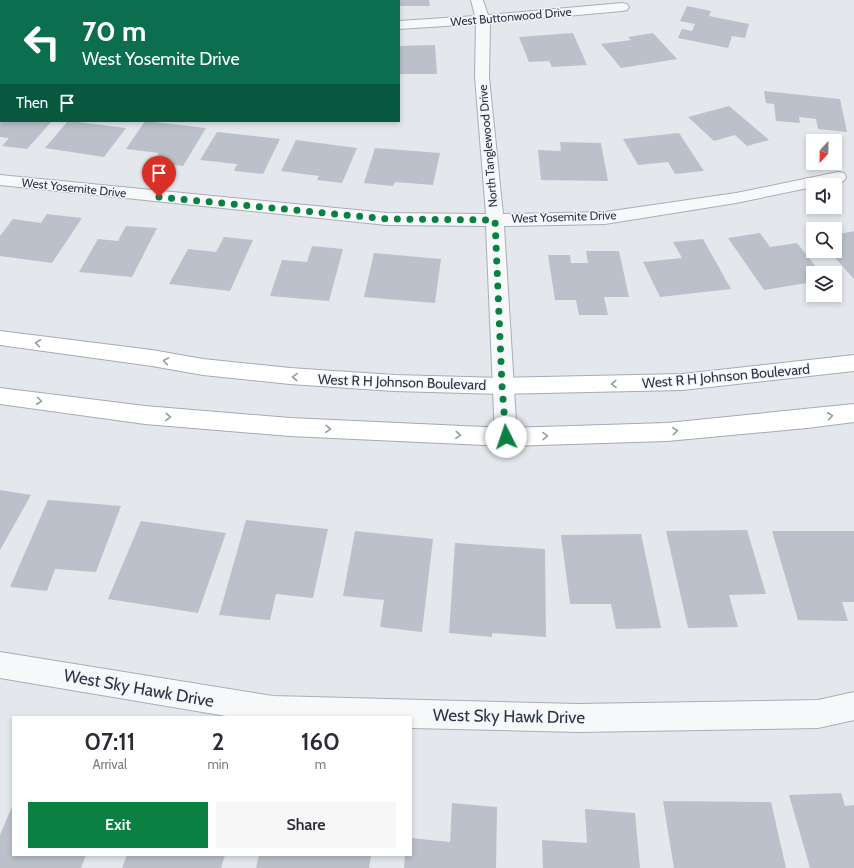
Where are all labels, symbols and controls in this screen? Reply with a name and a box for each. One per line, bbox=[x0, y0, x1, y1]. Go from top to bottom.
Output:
street label: West Buttonwood Drive bbox=[450, 4, 572, 29]
text: 70 m bbox=[82, 14, 146, 48]
icon: left bbox=[16, 16, 68, 68]
text: West Yosemite Drive bbox=[82, 48, 240, 70]
street label: North Tanglewood Drive bbox=[475, 84, 500, 208]
icon: arrive bbox=[56, 92, 78, 114]
text: Then bbox=[16, 94, 48, 112]
north arrow bbox=[806, 134, 842, 170]
map controls bbox=[806, 134, 842, 302]
pin bbox=[142, 156, 176, 197]
icon: arrive bbox=[148, 162, 170, 184]
street label: West Yosemite Drive bbox=[21, 175, 127, 200]
button: sound bbox=[806, 178, 842, 214]
street label: West Yosemite Drive bbox=[511, 207, 617, 226]
button: search bbox=[806, 222, 842, 258]
button: layers bbox=[806, 266, 842, 302]
one-way arrow bbox=[34, 339, 41, 348]
one-way arrow bbox=[163, 357, 169, 365]
street label: West R H Johnson Boulevard bbox=[641, 360, 811, 392]
street label: West R H Johnson Boulevard bbox=[318, 370, 486, 394]
one-way arrow bbox=[292, 372, 298, 381]
one-way arrow bbox=[611, 380, 617, 388]
one-way arrow bbox=[36, 396, 42, 405]
one-way arrow bbox=[165, 412, 171, 421]
one-way arrow bbox=[827, 412, 833, 421]
position arrow bbox=[485, 416, 527, 458]
one-way arrow bbox=[325, 424, 331, 433]
one-way arrow bbox=[672, 427, 678, 436]
one-way arrow bbox=[455, 430, 461, 439]
one-way arrow bbox=[542, 432, 548, 440]
street label: West Sky Hawk Drive bbox=[62, 665, 216, 711]
street label: West Sky Hawk Drive bbox=[433, 705, 586, 727]
text: 07:11 bbox=[84, 727, 135, 756]
text: 2 bbox=[212, 727, 224, 756]
text: 160 bbox=[301, 727, 340, 756]
text: Arrival bbox=[92, 756, 127, 772]
text: min bbox=[207, 756, 229, 772]
text: m bbox=[315, 756, 326, 772]
button: Exit bbox=[28, 802, 208, 848]
button: Share bbox=[216, 802, 396, 848]

